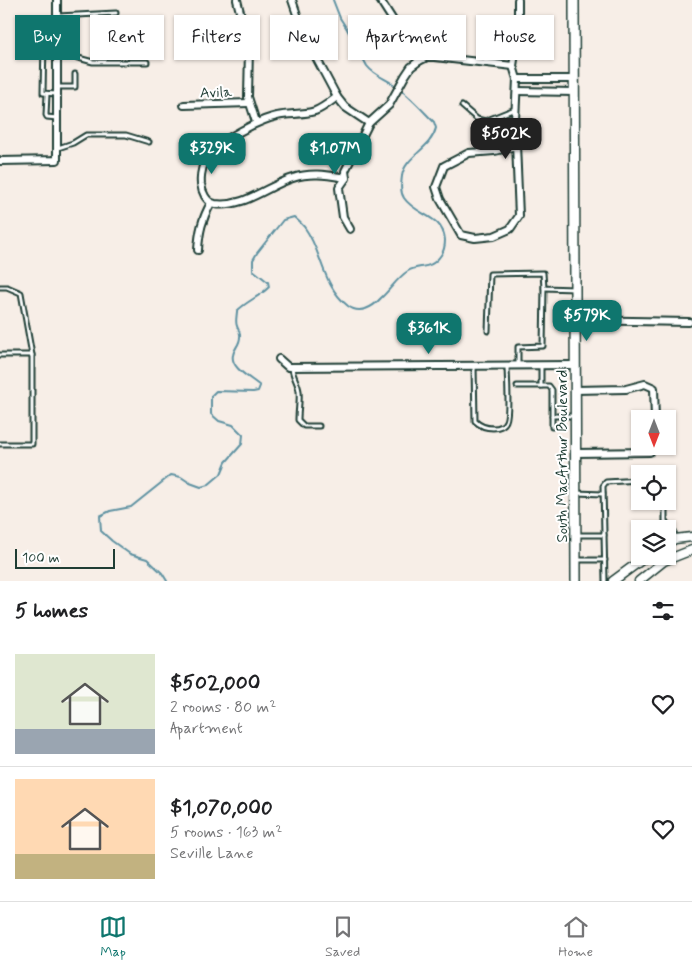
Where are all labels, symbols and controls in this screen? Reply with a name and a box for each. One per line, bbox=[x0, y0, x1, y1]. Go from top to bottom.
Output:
chip: Buy bbox=[15, 15, 80, 60]
chip: Rent bbox=[90, 15, 164, 60]
chip: Filters bbox=[174, 15, 260, 60]
chip: New bbox=[270, 15, 338, 60]
chip: Apartment bbox=[348, 15, 466, 60]
chip: House bbox=[476, 15, 554, 60]
street label: Avila bbox=[200, 82, 234, 104]
pin: $502K bbox=[471, 118, 541, 160]
text: $502K bbox=[482, 123, 531, 144]
pin: $329K bbox=[177, 132, 247, 175]
pin: $1.07M bbox=[294, 132, 376, 175]
text: $329K bbox=[190, 138, 234, 159]
text: $1.07M bbox=[310, 138, 360, 159]
pin: $579K bbox=[552, 300, 622, 342]
text: $579K bbox=[564, 305, 610, 326]
pin: $361K bbox=[394, 312, 464, 355]
text: $361K bbox=[407, 318, 451, 339]
street label: South MacArthur Boulevard bbox=[553, 370, 573, 542]
north arrow bbox=[631, 410, 676, 455]
map controls bbox=[631, 410, 676, 565]
button: locate bbox=[631, 465, 676, 510]
button: layers bbox=[631, 520, 676, 565]
scale bar bbox=[15, 546, 115, 569]
text: 100 m bbox=[22, 549, 60, 567]
text: 5 homes bbox=[15, 597, 88, 625]
icon: filters bbox=[649, 597, 677, 625]
text: $502,000 bbox=[170, 669, 260, 697]
icon: home bbox=[55, 674, 115, 734]
icon: heart bbox=[649, 690, 677, 718]
text: 2 rooms · 80 m² bbox=[170, 697, 276, 718]
text: Apartment bbox=[170, 718, 243, 739]
text: $1,070,000 bbox=[170, 794, 273, 822]
icon: home bbox=[55, 799, 115, 859]
icon: heart bbox=[649, 815, 677, 843]
text: 5 rooms · 163 m² bbox=[170, 822, 282, 843]
text: Seville Lane bbox=[170, 843, 254, 864]
tab: Map bbox=[99, 913, 127, 961]
tab: Saved bbox=[325, 913, 360, 961]
tab: Home bbox=[558, 913, 593, 961]

